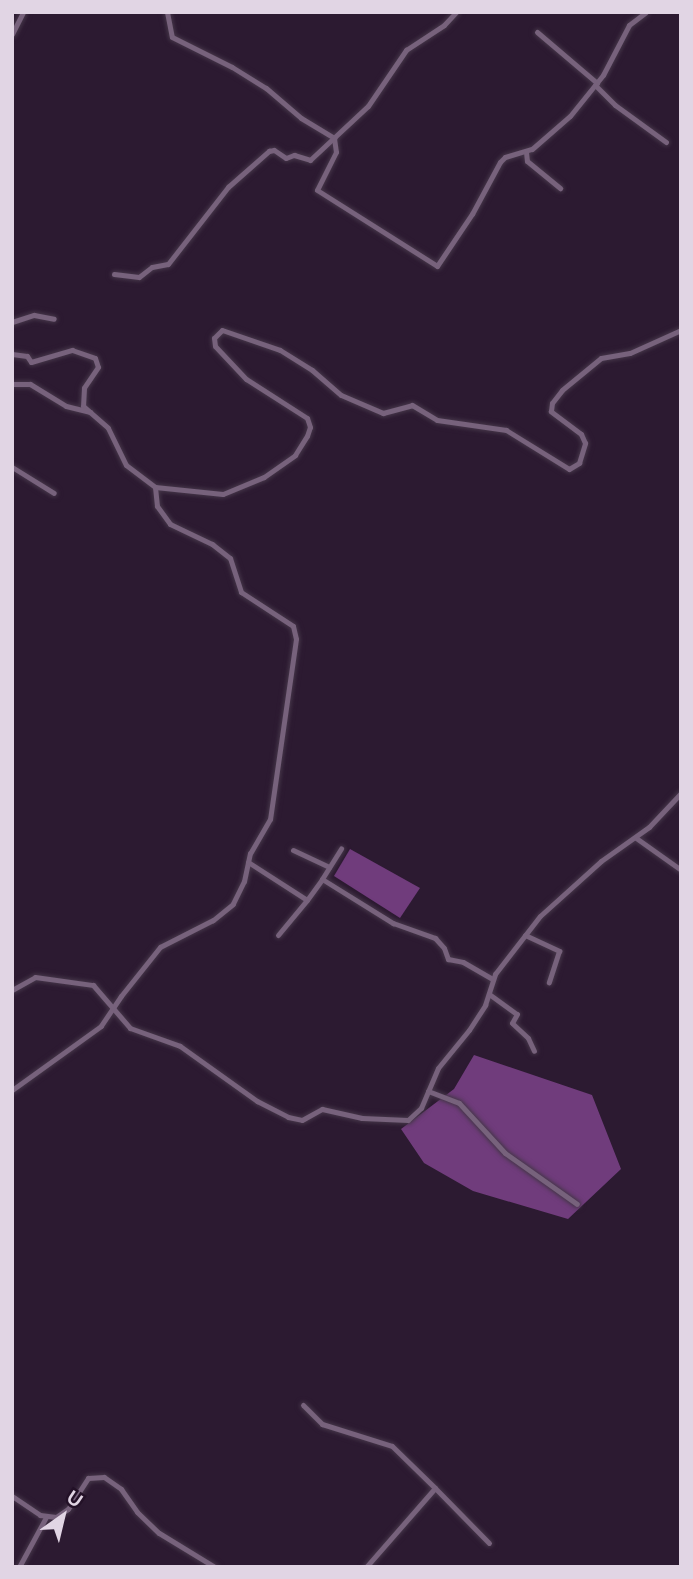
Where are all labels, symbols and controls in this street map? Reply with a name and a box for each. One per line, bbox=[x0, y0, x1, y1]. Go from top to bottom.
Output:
north arrow bbox=[28, 1481, 98, 1551]
text: U bbox=[63, 1485, 87, 1512]

